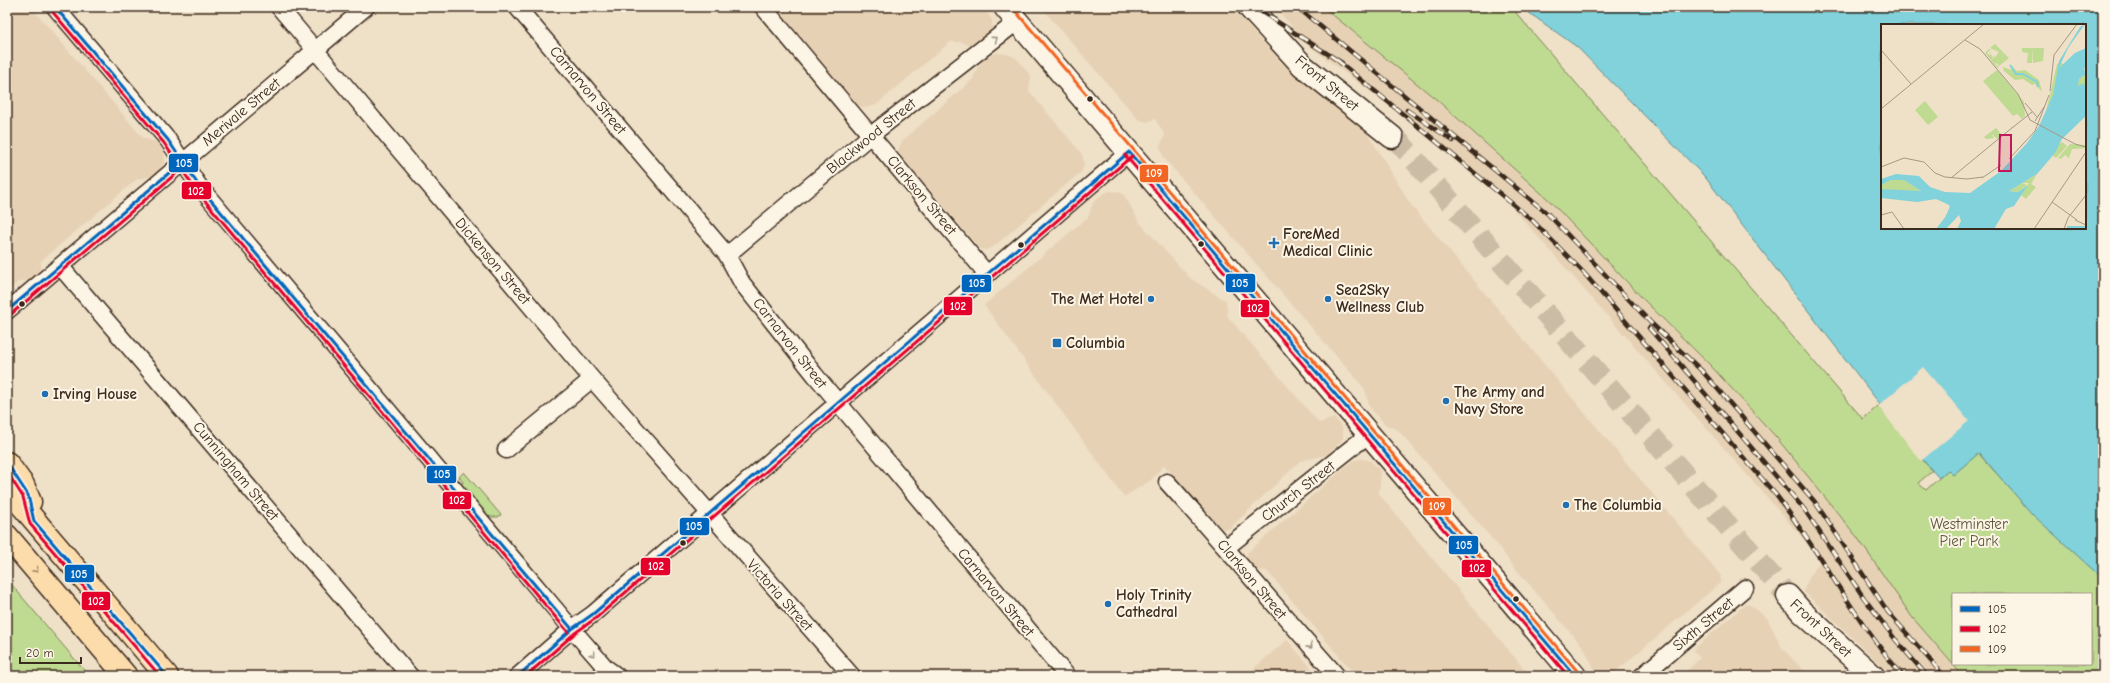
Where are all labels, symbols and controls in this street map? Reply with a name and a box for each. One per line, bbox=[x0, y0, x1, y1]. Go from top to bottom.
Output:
inset map bbox=[1881, 24, 2086, 229]
one-way arrow bbox=[990, 37, 997, 44]
street label: Carnarvon Street bbox=[546, 42, 631, 138]
street label: Front Street bbox=[1292, 51, 1363, 115]
street label: Merivale Street bbox=[198, 74, 284, 150]
street label: Blackwood Street bbox=[823, 94, 920, 178]
unlabelled marker bbox=[1085, 94, 1095, 104]
street label: Clarkson Street bbox=[883, 152, 961, 239]
line badge: 105 bbox=[168, 153, 199, 173]
text: 105 bbox=[176, 157, 192, 170]
line badge: 109 bbox=[1139, 164, 1169, 183]
text: 109 bbox=[1146, 167, 1162, 180]
line badge: 102 bbox=[181, 181, 212, 200]
text: 102 bbox=[188, 185, 205, 198]
street label: Dickenson Street bbox=[451, 214, 535, 309]
place label: ForeMed Medical Clinic bbox=[1283, 225, 1373, 260]
marker: ForeMed Medical Clinic bbox=[1268, 237, 1280, 249]
unlabelled marker bbox=[1196, 239, 1206, 249]
unlabelled marker bbox=[1016, 240, 1026, 250]
line badge: 105 bbox=[1225, 273, 1256, 293]
line badge: 105 bbox=[961, 274, 992, 293]
text: 105 bbox=[969, 277, 985, 290]
text: 105 bbox=[1232, 277, 1248, 290]
place label: Sea2Sky Wellness Club bbox=[1336, 281, 1424, 316]
place label: The Met Hotel bbox=[1051, 290, 1143, 308]
street label: Carnarvon Street bbox=[749, 294, 831, 392]
marker: The Met Hotel bbox=[1146, 294, 1156, 304]
marker: Sea2Sky Wellness Club bbox=[1323, 294, 1333, 304]
line badge: 102 bbox=[943, 296, 973, 316]
unlabelled marker bbox=[17, 299, 27, 309]
line badge: 102 bbox=[1240, 299, 1270, 318]
text: 102 bbox=[950, 300, 967, 313]
text: 102 bbox=[1247, 302, 1264, 315]
place label: Columbia bbox=[1066, 334, 1125, 352]
marker: Columbia bbox=[1051, 337, 1063, 349]
place label: The Army and Navy Store bbox=[1454, 383, 1545, 418]
place label: Irving House bbox=[53, 385, 137, 403]
marker: Irving House bbox=[40, 389, 50, 399]
marker: The Army and Navy Store bbox=[1441, 396, 1451, 406]
street label: Cunningham Street bbox=[189, 418, 283, 525]
street label: Church Street bbox=[1258, 456, 1339, 525]
line badge: 105 bbox=[426, 465, 457, 484]
text: 105 bbox=[434, 468, 450, 481]
line badge: 102 bbox=[442, 491, 472, 510]
text: 102 bbox=[449, 494, 466, 507]
place label: The Columbia bbox=[1574, 496, 1662, 514]
line badge: 109 bbox=[1422, 497, 1452, 516]
text: 109 bbox=[1429, 500, 1445, 513]
marker: The Columbia bbox=[1561, 500, 1571, 510]
park label: Westminster Pier Park bbox=[1930, 515, 2008, 550]
line badge: 105 bbox=[679, 517, 710, 536]
text: 105 bbox=[686, 520, 702, 533]
line badge: 105 bbox=[1448, 535, 1479, 555]
street label: Clarkson Street bbox=[1213, 536, 1291, 623]
unlabelled marker bbox=[678, 538, 688, 548]
text: 105 bbox=[1456, 539, 1472, 552]
street label: Carnarvon Street bbox=[954, 544, 1039, 640]
street label: Victoria Street bbox=[743, 555, 817, 635]
line badge: 102 bbox=[640, 557, 671, 576]
line badge: 102 bbox=[1461, 559, 1492, 578]
text: 102 bbox=[648, 560, 665, 573]
text: 102 bbox=[1469, 562, 1486, 575]
line badge: 105 bbox=[64, 564, 95, 583]
one-way arrow bbox=[32, 566, 39, 573]
text: 105 bbox=[71, 568, 87, 581]
place label: Holy Trinity Cathedral bbox=[1116, 586, 1191, 621]
line badge: 102 bbox=[81, 591, 111, 611]
street label: Sixth Street bbox=[1669, 593, 1738, 655]
legend bbox=[1952, 593, 2092, 665]
unlabelled marker bbox=[1511, 594, 1521, 604]
text: 102 bbox=[88, 595, 105, 608]
street label: Front Street bbox=[1787, 595, 1856, 661]
marker: Holy Trinity Cathedral bbox=[1103, 599, 1113, 609]
text: 105 bbox=[1988, 602, 2007, 616]
text: 102 bbox=[1988, 622, 2006, 636]
scale bar bbox=[20, 639, 81, 665]
one-way arrow bbox=[1306, 641, 1313, 649]
text: 109 bbox=[1988, 642, 2006, 656]
text: 20 m bbox=[26, 646, 54, 660]
one-way arrow bbox=[589, 649, 596, 656]

